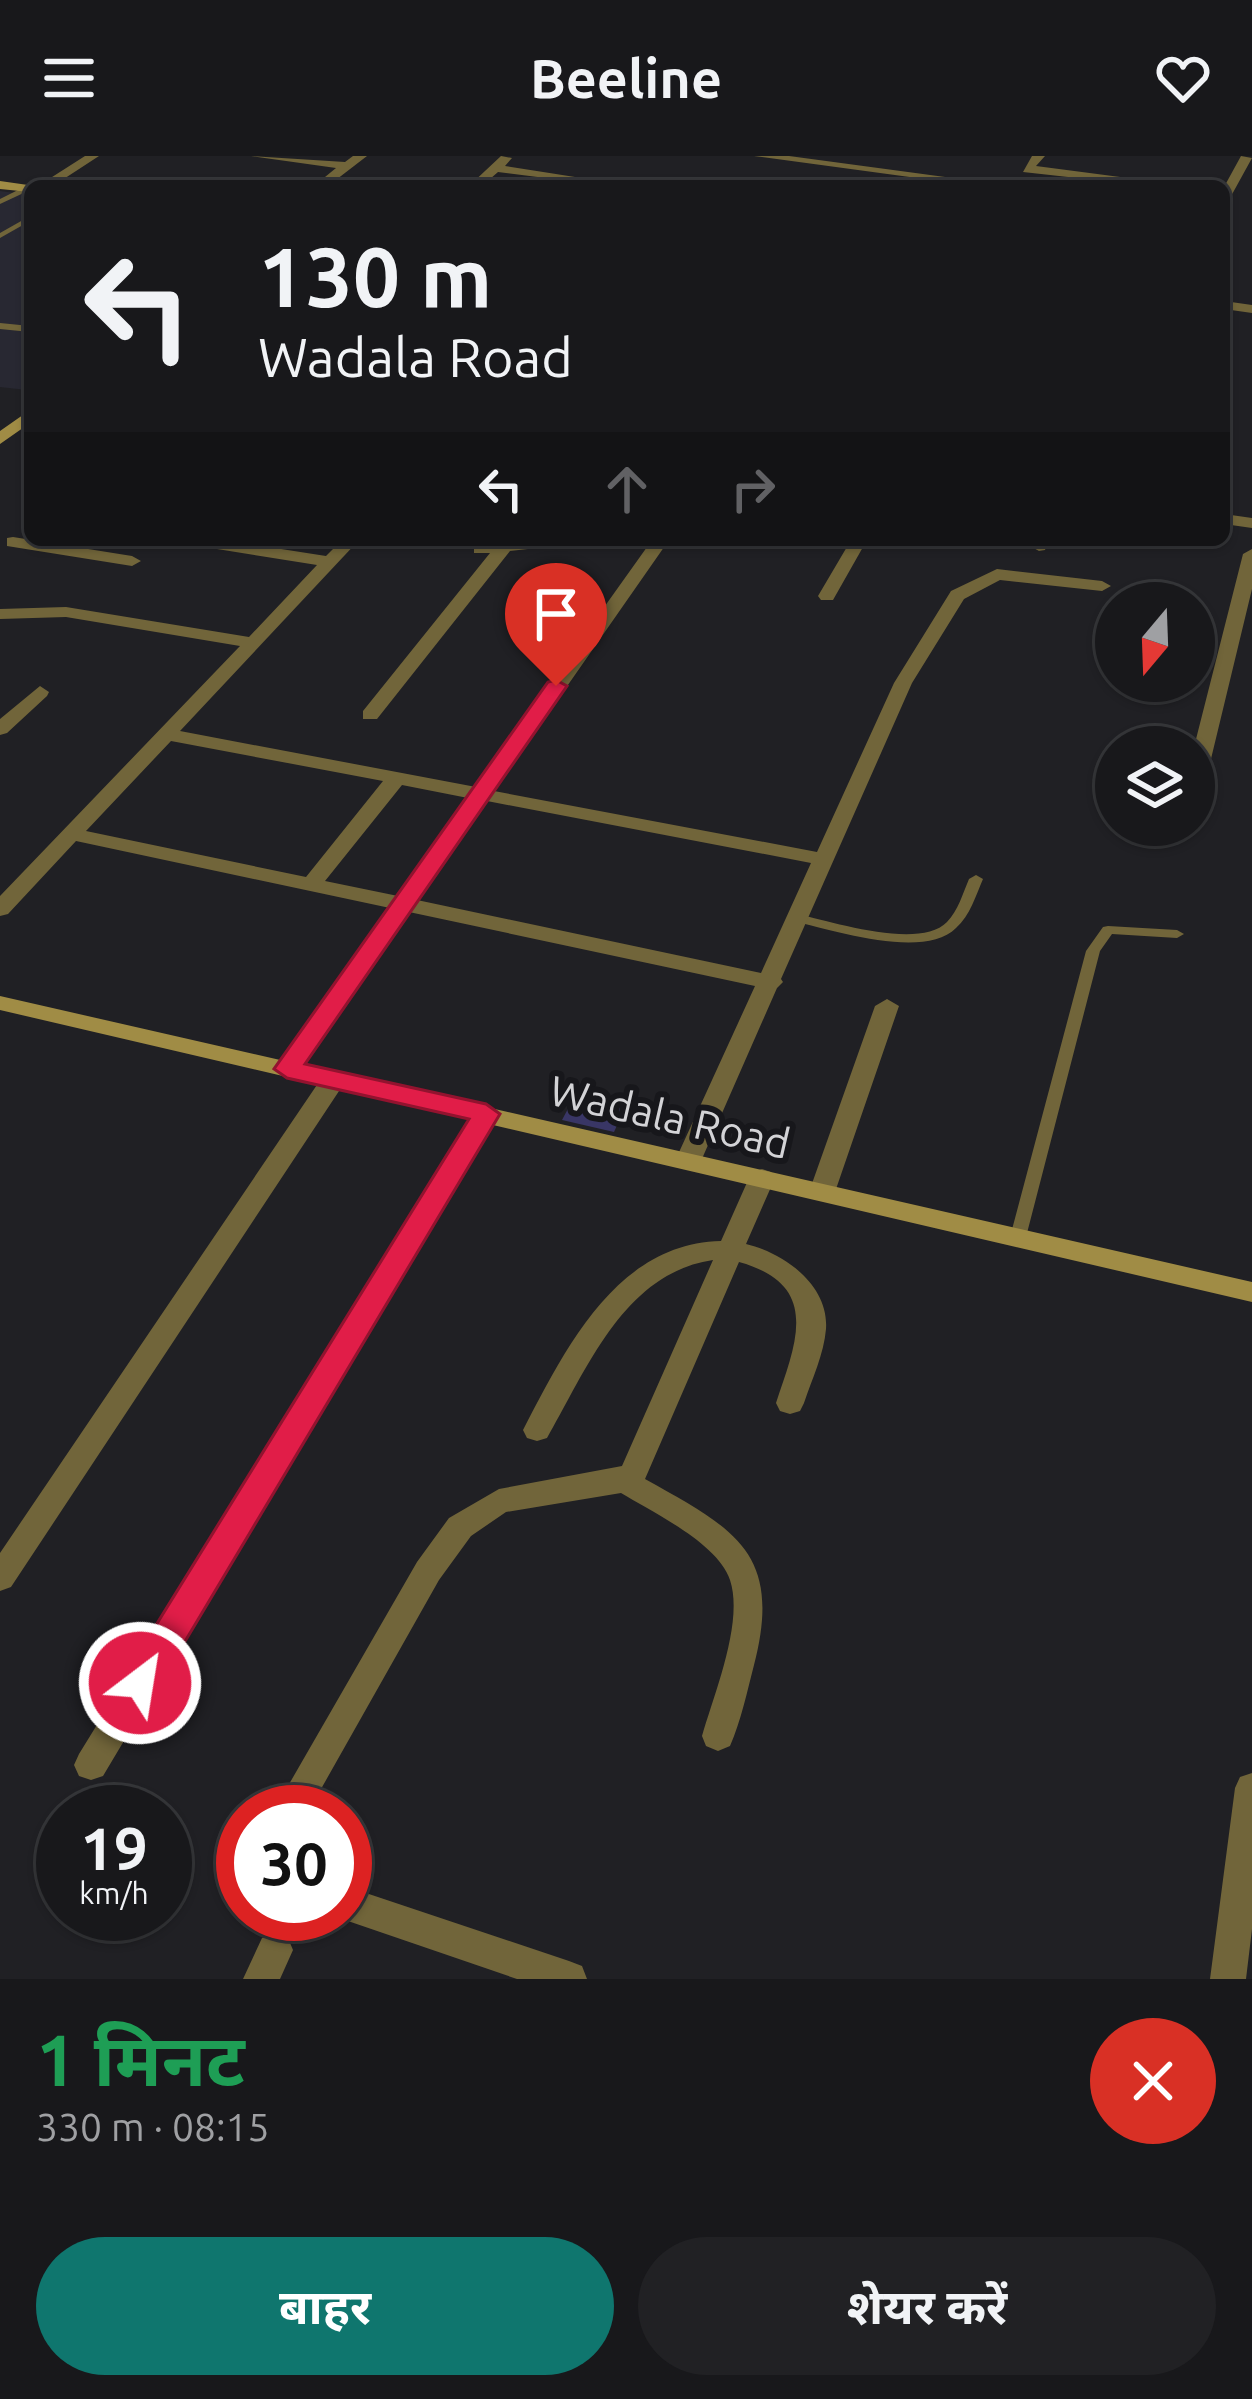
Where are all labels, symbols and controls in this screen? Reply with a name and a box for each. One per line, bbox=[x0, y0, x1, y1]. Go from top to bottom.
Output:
icon: menu bbox=[36, 45, 102, 111]
icon: heart bbox=[1150, 45, 1216, 111]
text: Beeline bbox=[530, 48, 722, 108]
icon: left bbox=[60, 228, 216, 384]
text: 130 m bbox=[258, 229, 492, 323]
text: Wadala Road bbox=[258, 327, 573, 387]
icon: left bbox=[468, 456, 534, 522]
icon: ahead bbox=[594, 456, 660, 522]
icon: right bbox=[720, 456, 786, 522]
pin bbox=[505, 563, 607, 686]
icon: arrive bbox=[523, 581, 589, 647]
north arrow bbox=[1095, 582, 1215, 702]
map controls bbox=[1095, 582, 1215, 846]
button: layers bbox=[1095, 726, 1215, 846]
street label: Wadala Road bbox=[546, 1066, 795, 1167]
position arrow bbox=[77, 1620, 203, 1746]
speed limit sign: 30 bbox=[216, 1785, 372, 1941]
text: 19 bbox=[80, 1814, 148, 1881]
text: km/h bbox=[79, 1876, 149, 1910]
button: close bbox=[1090, 2018, 1216, 2144]
text: 1 मिनट bbox=[36, 2019, 245, 2100]
text: 330 m · 08:15 bbox=[36, 2105, 270, 2148]
button: बाहर bbox=[36, 2237, 614, 2375]
button: शेयर करें bbox=[638, 2237, 1216, 2375]

